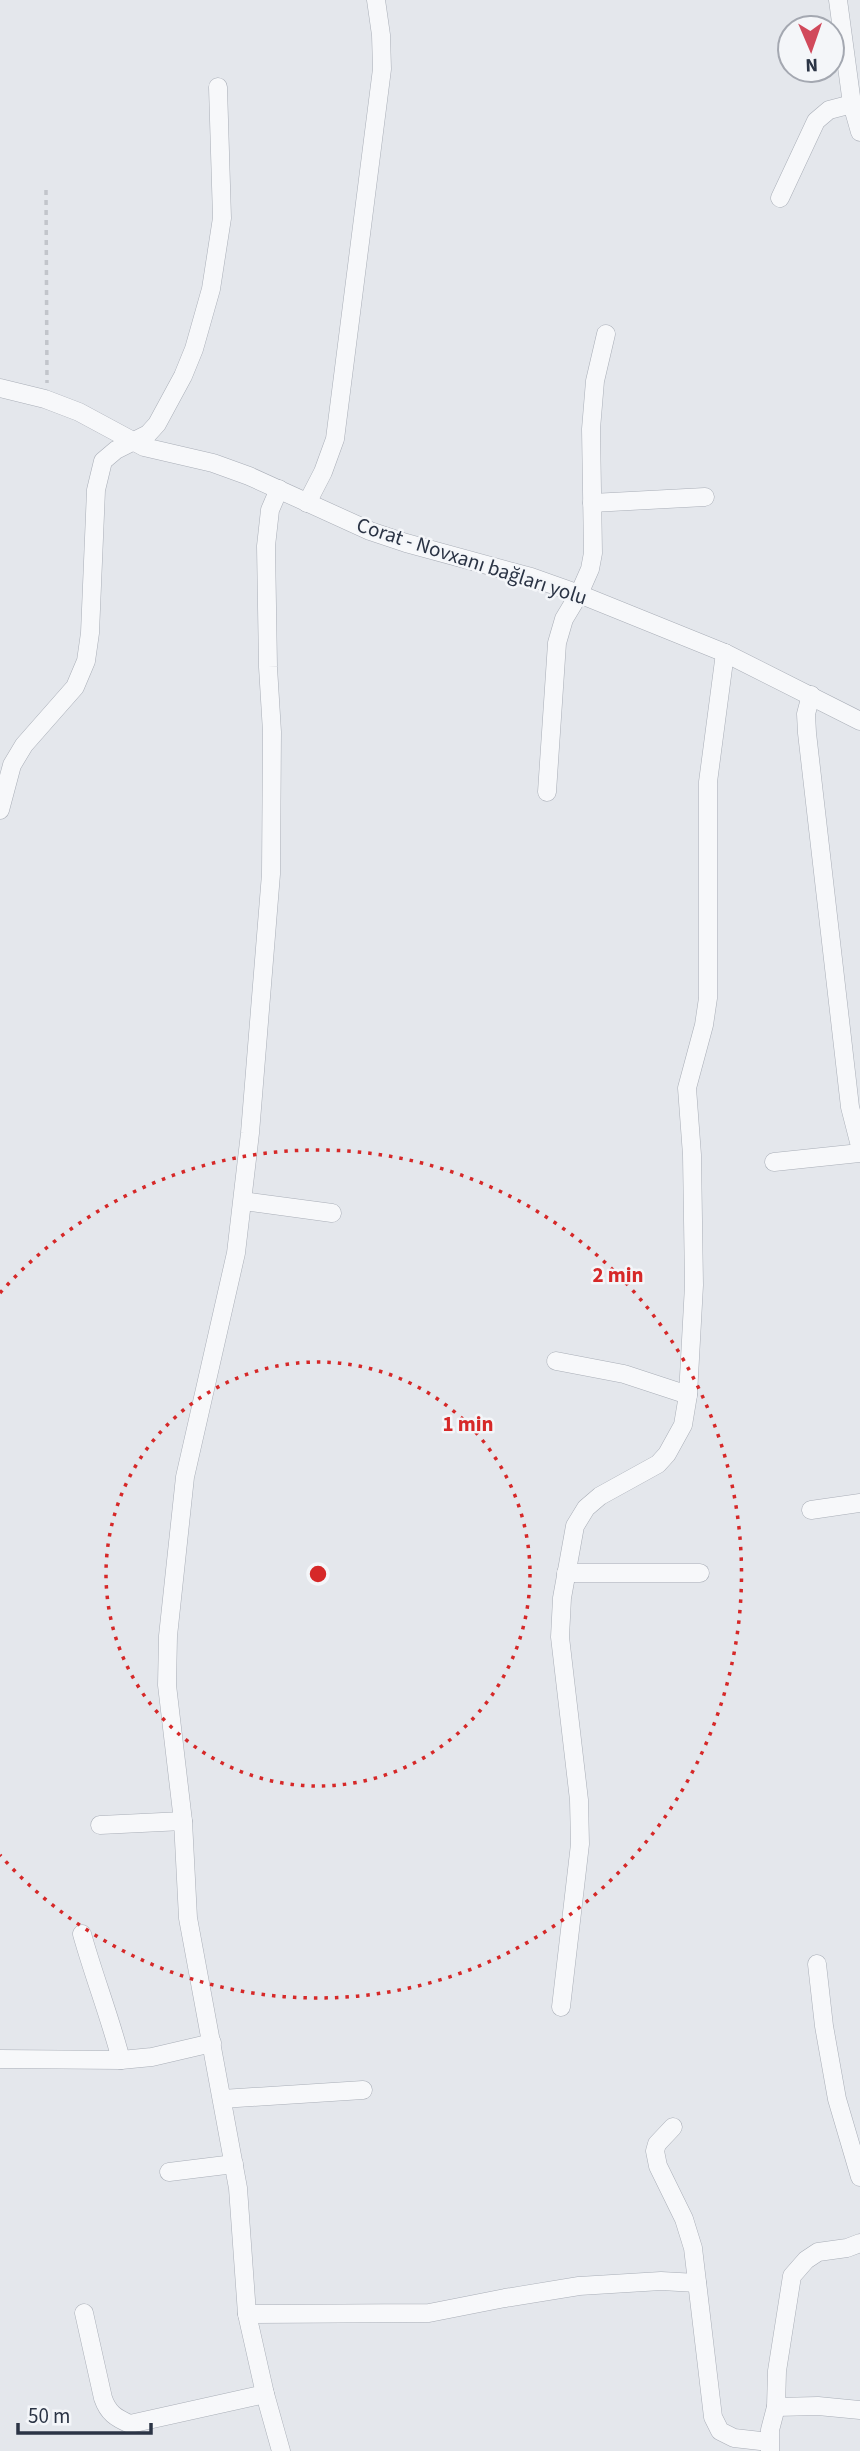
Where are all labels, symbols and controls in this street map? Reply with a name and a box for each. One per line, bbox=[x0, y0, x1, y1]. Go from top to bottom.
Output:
north arrow bbox=[776, 14, 846, 84]
text: N bbox=[805, 51, 818, 78]
street label: Corat - Novxanı bağları yolu bbox=[353, 510, 591, 612]
text: 2 min bbox=[592, 1260, 644, 1290]
text: 1 min bbox=[442, 1409, 494, 1439]
centre of rings bbox=[306, 1562, 330, 1586]
scale bar bbox=[18, 2392, 150, 2436]
text: 50 m bbox=[28, 2401, 70, 2431]

